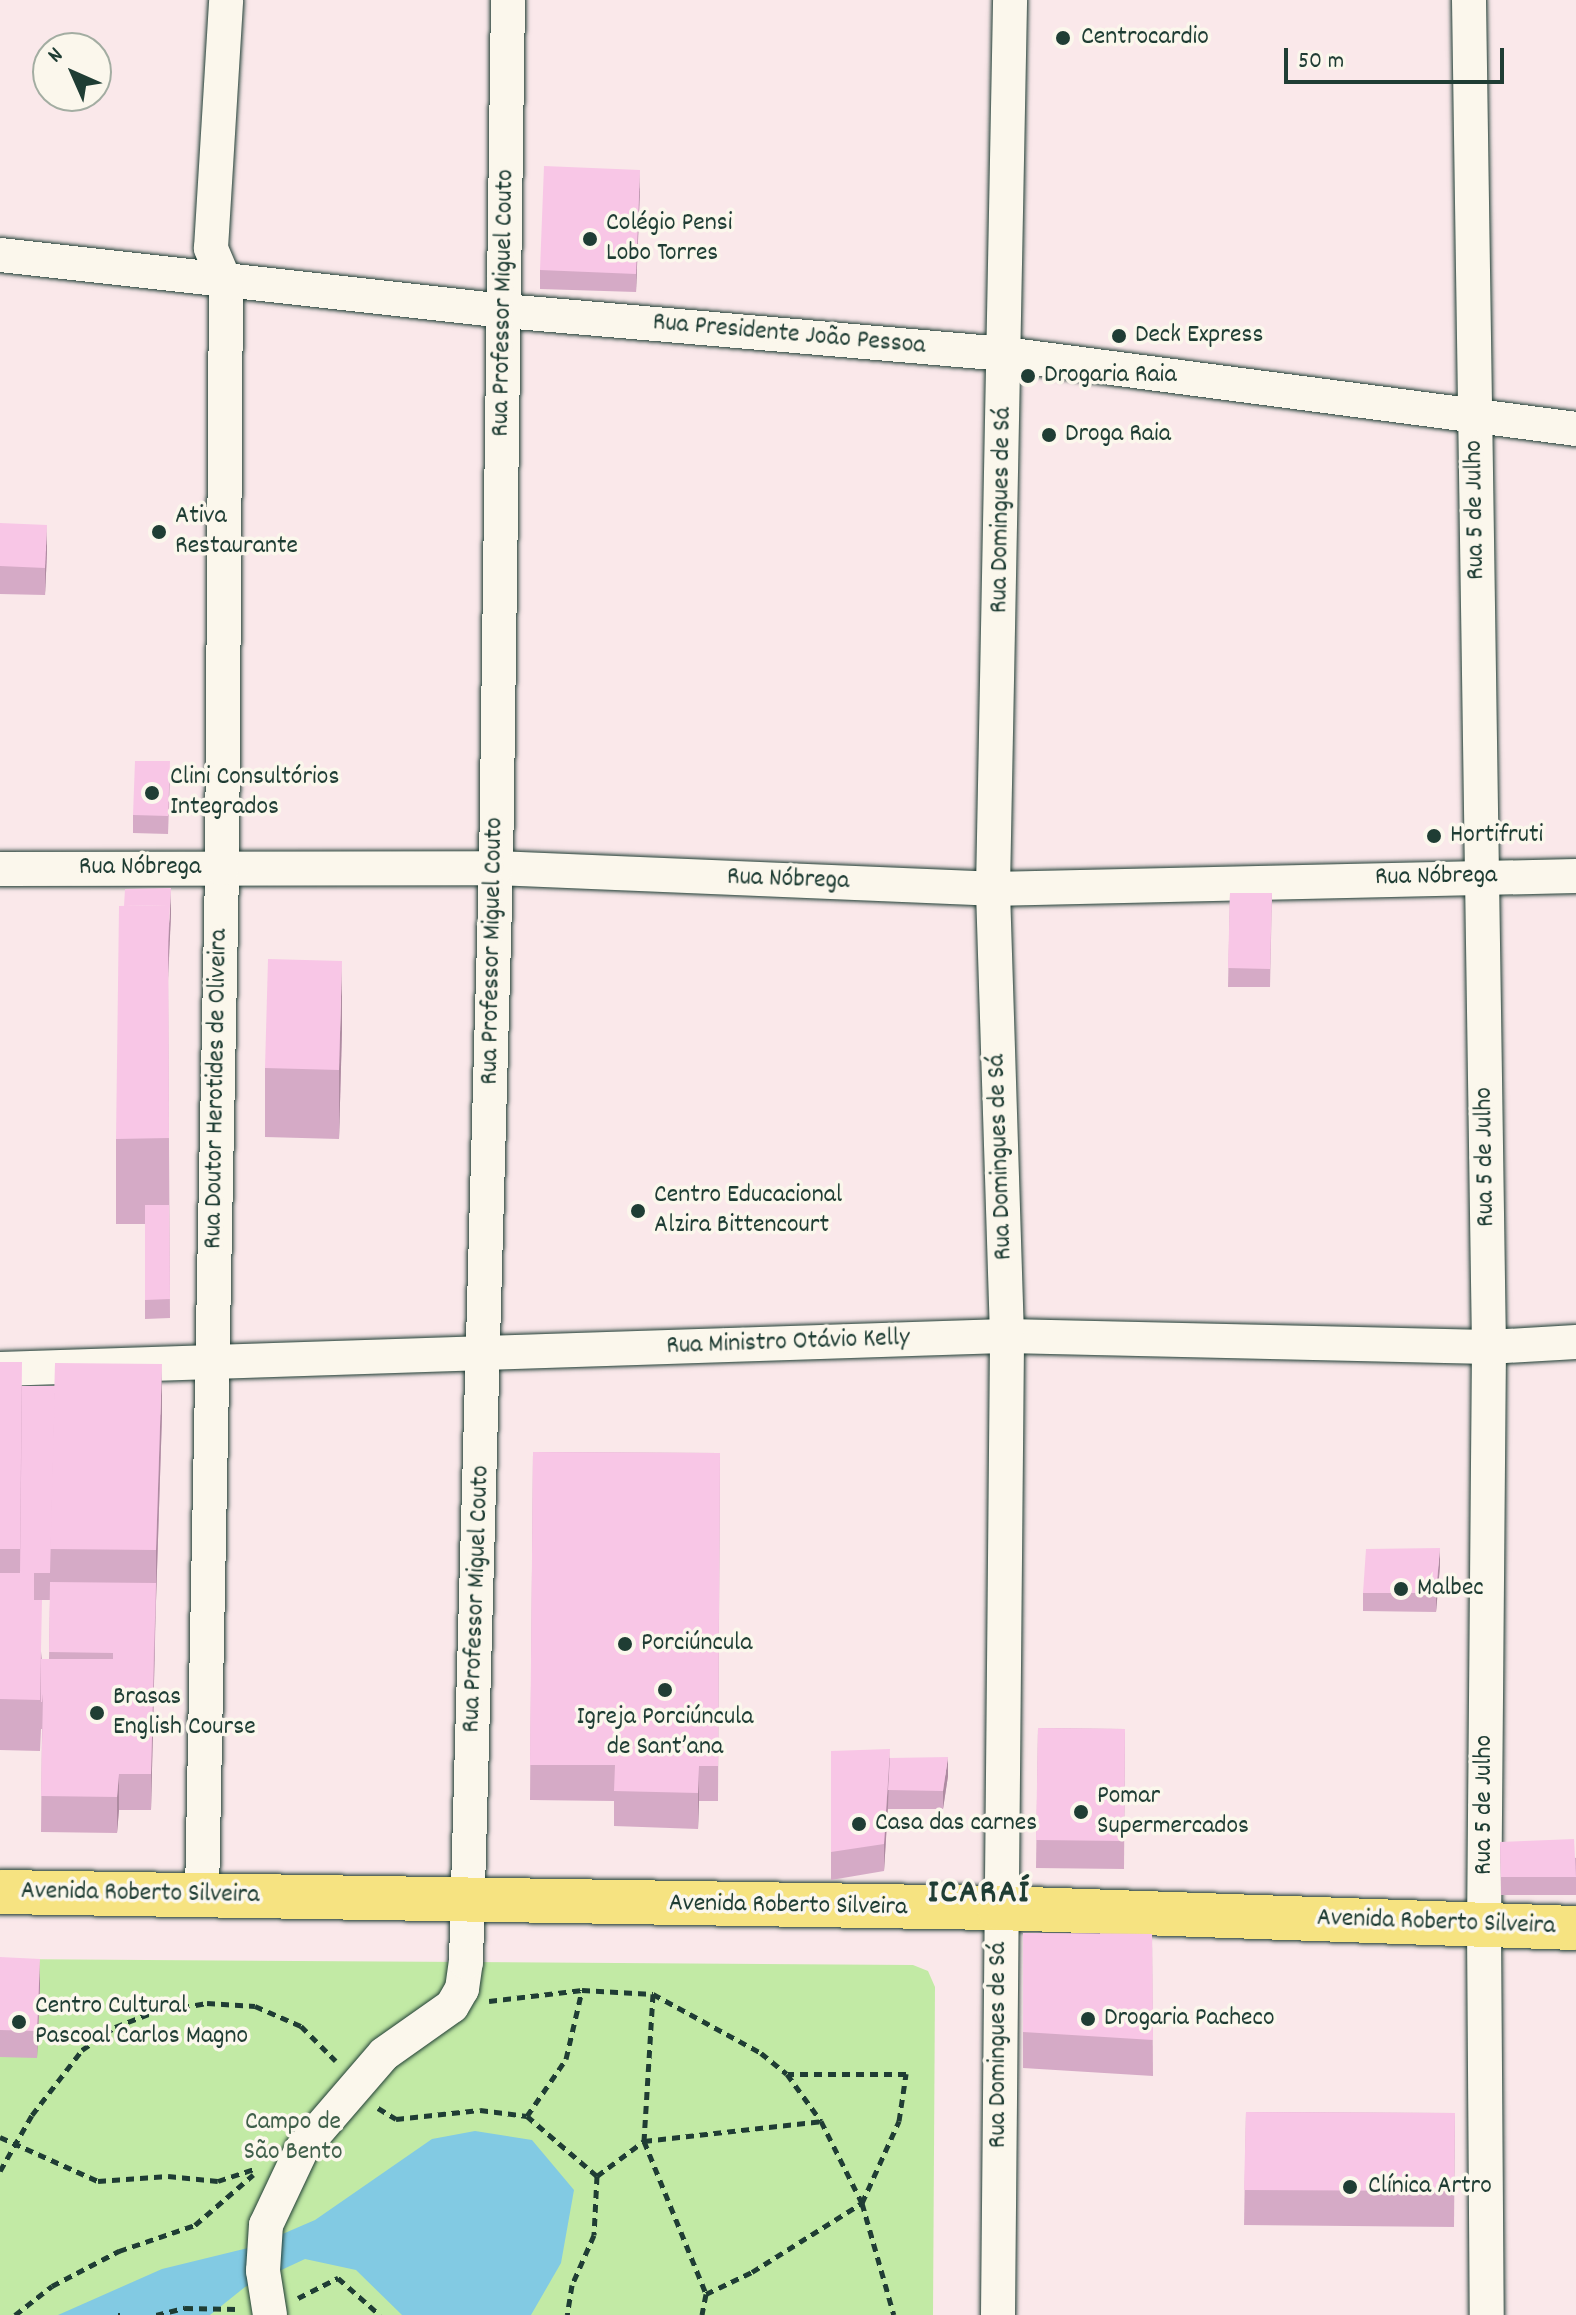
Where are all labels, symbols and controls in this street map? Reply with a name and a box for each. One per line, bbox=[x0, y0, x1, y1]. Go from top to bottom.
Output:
place label: Centrocardio bbox=[1081, 22, 1209, 54]
marker: Centrocardio bbox=[1052, 27, 1074, 49]
north arrow bbox=[32, 32, 112, 112]
scale bar bbox=[1288, 32, 1508, 82]
text: N bbox=[41, 41, 71, 71]
text: 50 m bbox=[1298, 45, 1344, 79]
street label: Rua Professor Miguel Couto bbox=[486, 169, 522, 437]
place label: Colégio Pensi Lobo Torres bbox=[606, 208, 732, 270]
marker: Colégio Pensi Lobo Torres bbox=[581, 230, 599, 248]
street label: Rua Presidente João Pessoa bbox=[651, 308, 927, 362]
place label: Deck Express bbox=[1135, 320, 1263, 352]
marker: Deck Express bbox=[1110, 327, 1128, 345]
place label: Drogaria Raia bbox=[1044, 360, 1177, 392]
marker: Drogaria Raia bbox=[1019, 367, 1037, 385]
street label: Rua Domingues de Sá bbox=[985, 406, 1019, 614]
place label: Droga Raia bbox=[1065, 419, 1171, 451]
marker: Droga Raia bbox=[1040, 426, 1058, 444]
street label: Rua 5 de Julho bbox=[1459, 440, 1493, 580]
place label: Ativa Restaurante bbox=[175, 501, 298, 562]
marker: Ativa Restaurante bbox=[150, 523, 168, 541]
place label: Clini Consultórios Integrados bbox=[170, 762, 339, 824]
marker: Clini Consultórios Integrados bbox=[141, 782, 163, 804]
street label: Rua Professor Miguel Couto bbox=[475, 817, 511, 1085]
place label: Hortifruti bbox=[1450, 820, 1543, 852]
marker: Hortifruti bbox=[1425, 827, 1443, 845]
street label: Rua Nóbrega bbox=[79, 852, 201, 884]
street label: Rua Nóbrega bbox=[1375, 860, 1497, 894]
street label: Rua Nóbrega bbox=[726, 862, 850, 898]
street label: Rua Doutor Herotides de Oliveira bbox=[199, 929, 235, 1249]
street label: Rua Domingues de Sá bbox=[982, 1053, 1020, 1261]
street label: Rua 5 de Julho bbox=[1469, 1087, 1503, 1227]
place label: Centro Educacional Alzira Bittencourt bbox=[654, 1180, 842, 1242]
marker: Centro Educacional Alzira Bittencourt bbox=[629, 1202, 647, 1220]
street label: Rua Ministro Otávio Kelly bbox=[666, 1323, 910, 1363]
street label: Rua Professor Miguel Couto bbox=[457, 1465, 497, 1733]
place label: Malbec bbox=[1417, 1573, 1484, 1605]
marker: Malbec bbox=[1392, 1580, 1410, 1598]
place label: Porciúncula bbox=[641, 1628, 752, 1660]
marker: Porciúncula bbox=[616, 1635, 634, 1653]
marker: Igreja Porciúncula de Sant’ana bbox=[656, 1681, 674, 1699]
place label: Brasas English Course bbox=[113, 1682, 256, 1744]
place label: Igreja Porciúncula de Sant’ana bbox=[577, 1702, 753, 1764]
marker: Brasas English Course bbox=[88, 1704, 106, 1722]
street label: Rua 5 de Julho bbox=[1469, 1735, 1501, 1875]
place label: Pomar Supermercados bbox=[1097, 1781, 1249, 1842]
marker: Pomar Supermercados bbox=[1072, 1803, 1090, 1821]
place label: Casa das carnes bbox=[875, 1808, 1037, 1840]
marker: Casa das carnes bbox=[850, 1815, 868, 1833]
district label: ICARAÍ bbox=[928, 1875, 1030, 1915]
street label: Avenida Roberto Silveira bbox=[20, 1876, 260, 1912]
street label: Avenida Roberto Silveira bbox=[668, 1888, 908, 1924]
street label: Avenida Roberto Silveira bbox=[1316, 1903, 1556, 1943]
street label: Rua Domingues de Sá bbox=[983, 1942, 1015, 2148]
place label: Centro Cultural Pascoal Carlos Magno bbox=[35, 1991, 248, 2052]
place label: Drogaria Pacheco bbox=[1104, 2003, 1275, 2035]
marker: Drogaria Pacheco bbox=[1079, 2010, 1097, 2028]
marker: Centro Cultural Pascoal Carlos Magno bbox=[10, 2013, 28, 2031]
park label: Campo de São Bento bbox=[244, 2107, 342, 2168]
place label: Clínica Artro bbox=[1368, 2171, 1492, 2203]
marker: Clínica Artro bbox=[1339, 2176, 1361, 2198]

